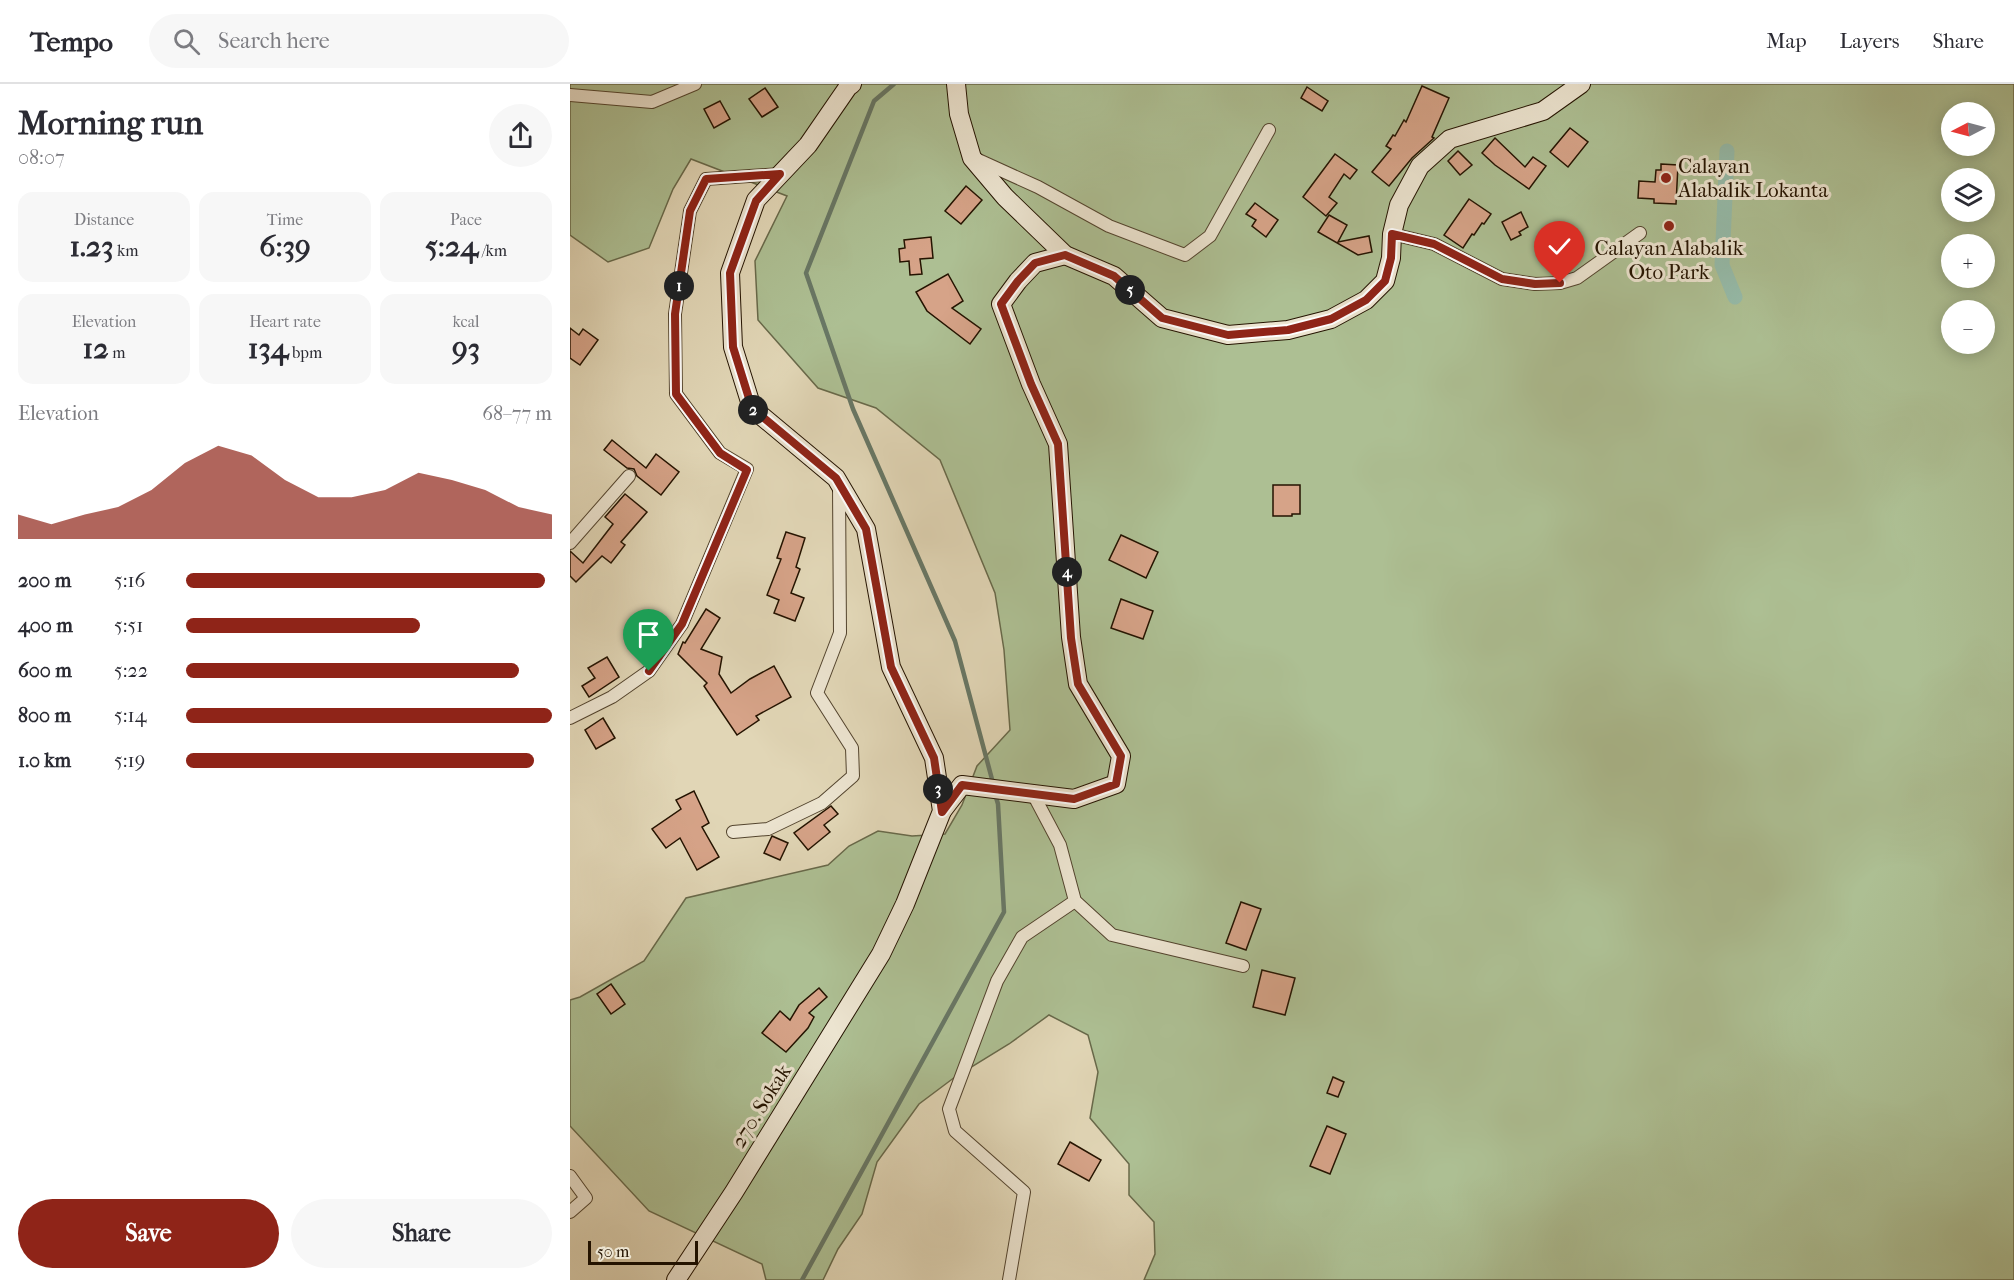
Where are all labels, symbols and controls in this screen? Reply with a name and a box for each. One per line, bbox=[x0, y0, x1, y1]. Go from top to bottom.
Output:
search box bbox=[149, 14, 569, 68]
text: Tempo bbox=[30, 25, 113, 58]
icon: search bbox=[170, 25, 203, 58]
text: Search here bbox=[218, 28, 330, 54]
text: Map bbox=[1766, 29, 1807, 53]
text: Layers bbox=[1840, 29, 1899, 53]
text: Share bbox=[1932, 29, 1984, 53]
north arrow bbox=[1941, 102, 1995, 156]
map controls bbox=[1941, 102, 1995, 354]
text: Morning run bbox=[18, 104, 203, 143]
button: share bbox=[489, 104, 552, 167]
text: 08:07 bbox=[18, 146, 65, 169]
place label: Calayan Alabalik Lokanta bbox=[1677, 154, 1828, 202]
button: layers bbox=[1941, 168, 1995, 222]
marker: Calayan Alabalik Lokanta bbox=[1659, 171, 1673, 185]
text: Distance bbox=[74, 210, 134, 229]
text: Time bbox=[267, 210, 303, 229]
text: Pace bbox=[450, 210, 482, 229]
marker: Calayan Alabalik Oto Park bbox=[1662, 219, 1676, 233]
pin bbox=[1534, 221, 1585, 283]
text: 1.23 bbox=[69, 229, 114, 264]
text: 6:39 bbox=[259, 229, 311, 264]
text: 5:24 bbox=[425, 229, 478, 264]
icon: check bbox=[1543, 230, 1576, 263]
button: + bbox=[1941, 234, 1995, 288]
place label: Calayan Alabalik Oto Park bbox=[1594, 236, 1744, 284]
text: km bbox=[114, 241, 139, 260]
text: /km bbox=[478, 241, 507, 260]
pin: 1 bbox=[664, 271, 694, 301]
pin: 5 bbox=[1115, 275, 1145, 305]
text: 1 bbox=[676, 276, 682, 295]
text: 5 bbox=[1127, 280, 1133, 299]
button: − bbox=[1941, 300, 1995, 354]
text: Elevation bbox=[72, 312, 136, 331]
text: Heart rate bbox=[249, 312, 321, 331]
text: kcal bbox=[453, 312, 479, 331]
text: 12 bbox=[83, 331, 109, 366]
text: 134 bbox=[248, 331, 289, 366]
text: 93 bbox=[452, 331, 480, 366]
text: m bbox=[109, 343, 125, 362]
text: bpm bbox=[289, 343, 322, 362]
pin: 2 bbox=[738, 395, 768, 425]
text: 2 bbox=[749, 400, 757, 419]
text: Elevation bbox=[18, 402, 99, 425]
text: 68–77 m bbox=[482, 402, 552, 425]
pin: 4 bbox=[1052, 557, 1082, 587]
text: 4 bbox=[1062, 562, 1072, 581]
text: 200 m bbox=[18, 569, 71, 592]
text: 5:16 bbox=[114, 569, 145, 592]
pin bbox=[623, 609, 674, 671]
text: 400 m bbox=[18, 614, 73, 637]
text: 5:51 bbox=[114, 614, 143, 637]
icon: arrive bbox=[632, 618, 665, 651]
text: 600 m bbox=[18, 659, 72, 682]
text: 5:22 bbox=[114, 659, 148, 682]
text: 800 m bbox=[18, 704, 71, 727]
text: 5:14 bbox=[114, 704, 146, 727]
text: 1.0 km bbox=[18, 749, 71, 772]
text: 5:19 bbox=[114, 749, 145, 772]
pin: 3 bbox=[923, 774, 953, 804]
text: 3 bbox=[935, 779, 941, 798]
street label: 270. Sokak bbox=[726, 1060, 796, 1152]
button: Save bbox=[18, 1199, 279, 1268]
button: Share bbox=[291, 1199, 552, 1268]
scale bar bbox=[588, 1238, 698, 1266]
text: 50 m bbox=[597, 1242, 629, 1261]

